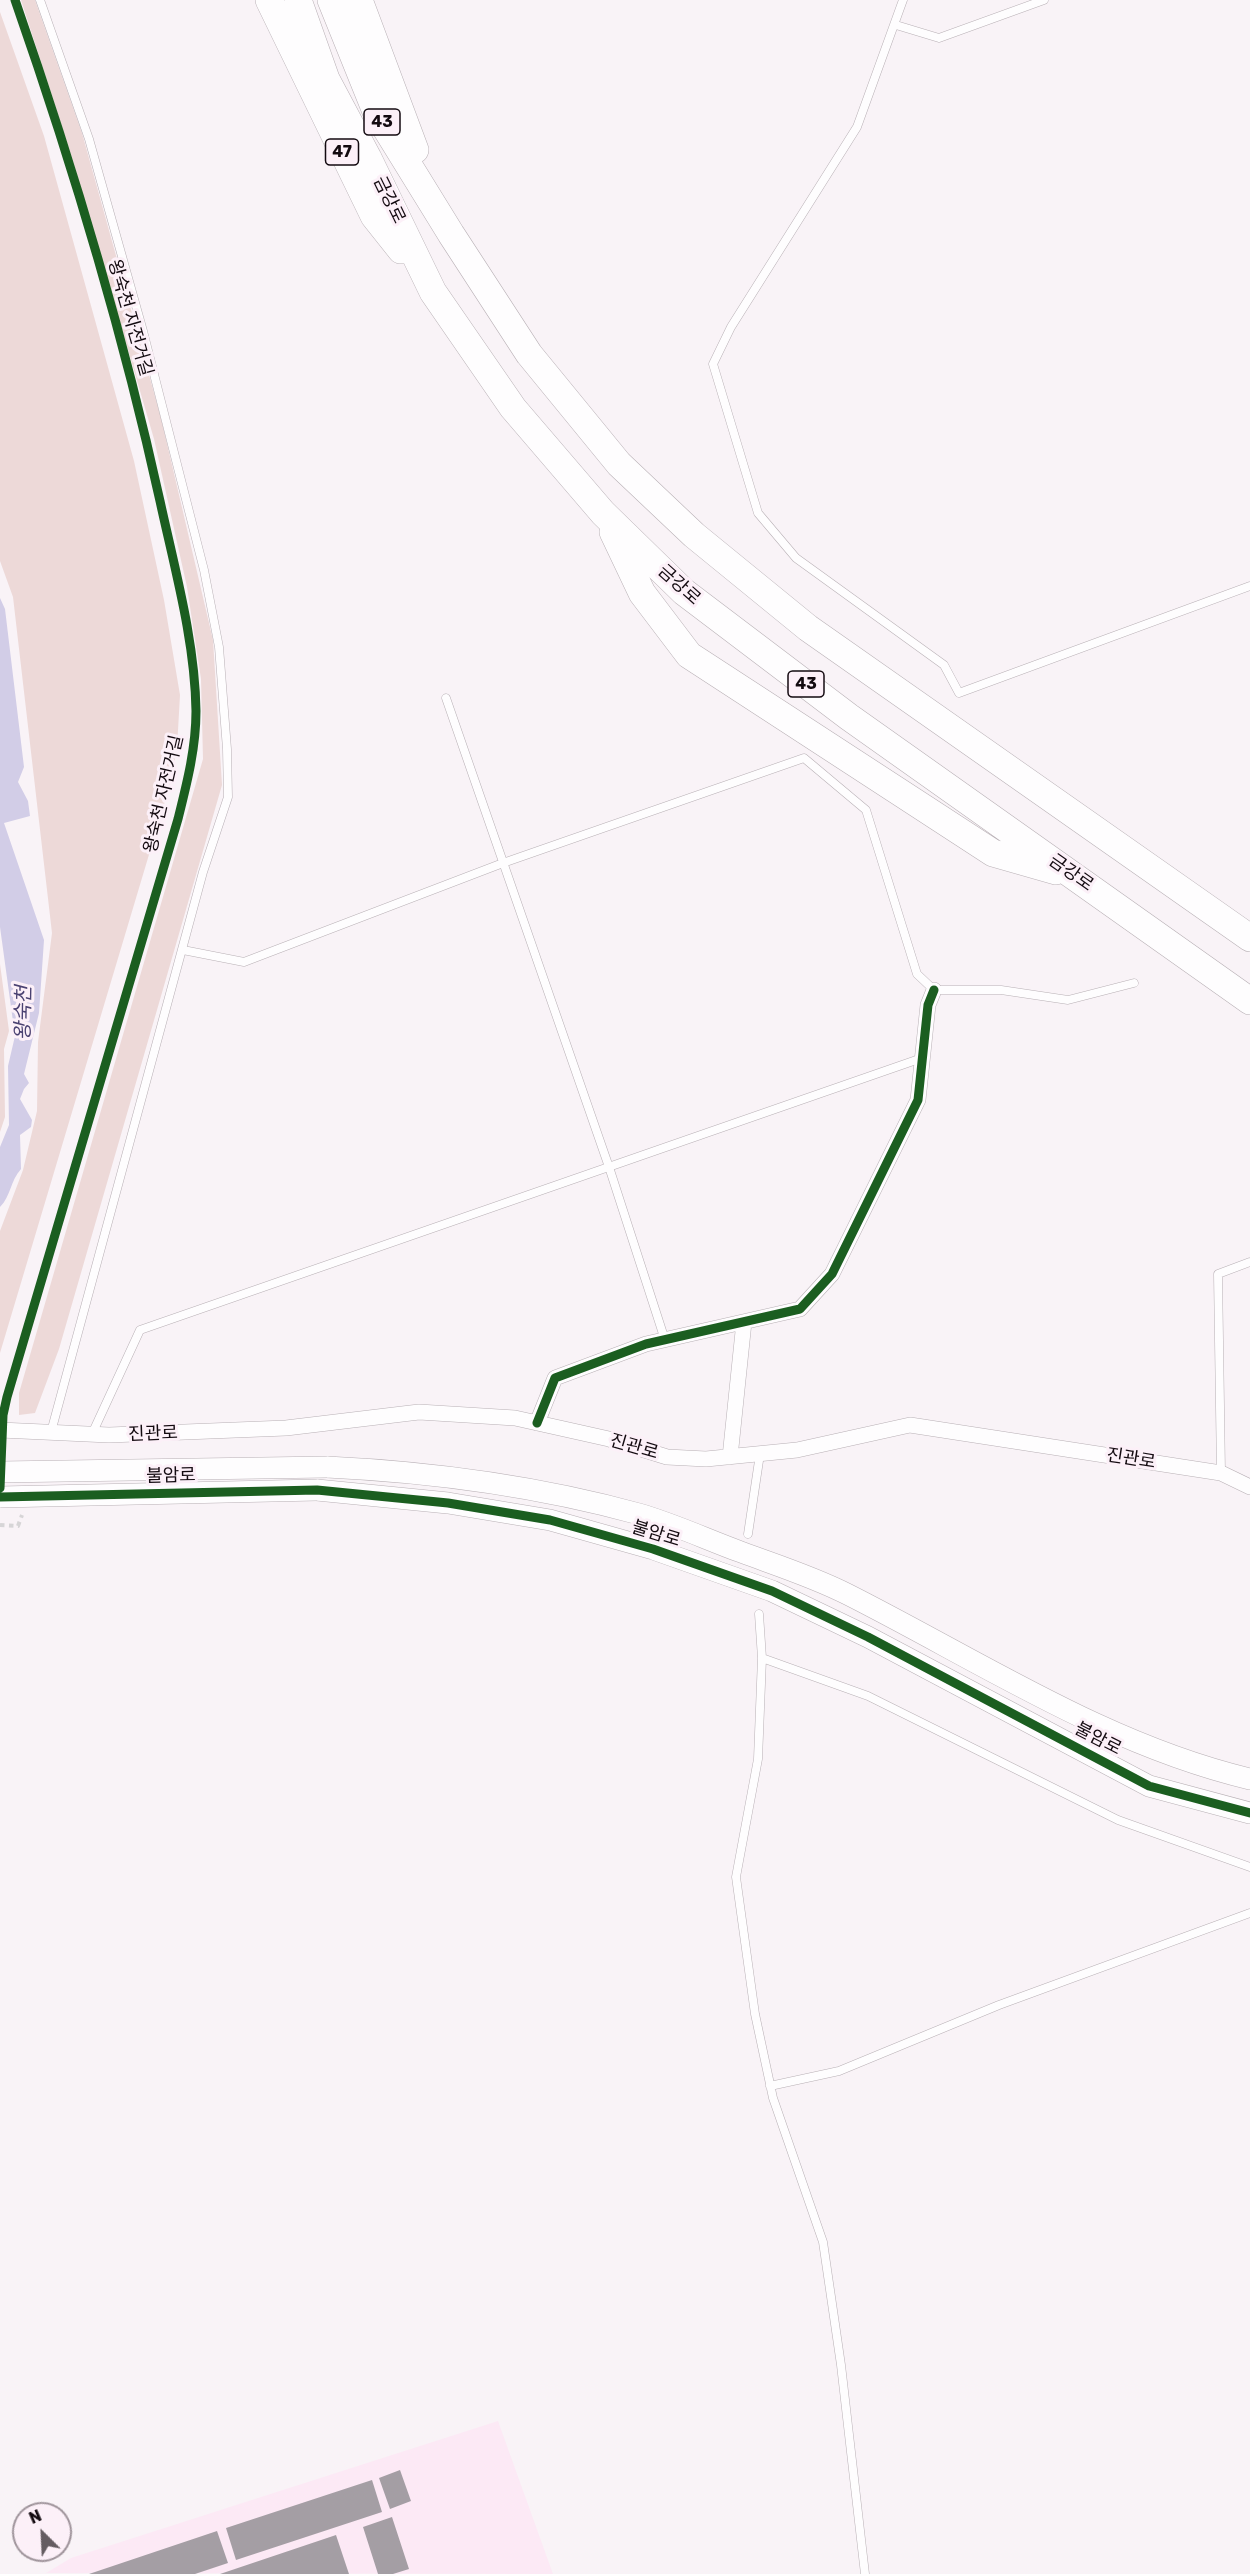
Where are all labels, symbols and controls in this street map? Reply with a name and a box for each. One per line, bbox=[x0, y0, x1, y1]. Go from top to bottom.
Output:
road number: 43 bbox=[364, 109, 400, 135]
road number: 47 bbox=[326, 139, 358, 165]
street label: 금강로 bbox=[368, 173, 410, 227]
street label: 왕숙천 자전거길 bbox=[103, 257, 157, 379]
street label: 금강로 bbox=[653, 560, 705, 610]
road number: 43 bbox=[788, 671, 824, 697]
street label: 왕숙천 자전거길 bbox=[140, 733, 188, 855]
street label: 금강로 bbox=[1044, 850, 1098, 896]
water label: 왕숙천 bbox=[12, 985, 36, 1041]
street label: 진관로 bbox=[128, 1422, 178, 1446]
street label: 진관로 bbox=[607, 1430, 661, 1464]
street label: 진관로 bbox=[1105, 1444, 1157, 1474]
street label: 불암로 bbox=[146, 1465, 196, 1487]
street label: 불암로 bbox=[629, 1516, 683, 1552]
street label: 불암로 bbox=[1071, 1718, 1125, 1760]
north arrow bbox=[12, 2502, 72, 2562]
text: N bbox=[26, 2506, 44, 2528]

